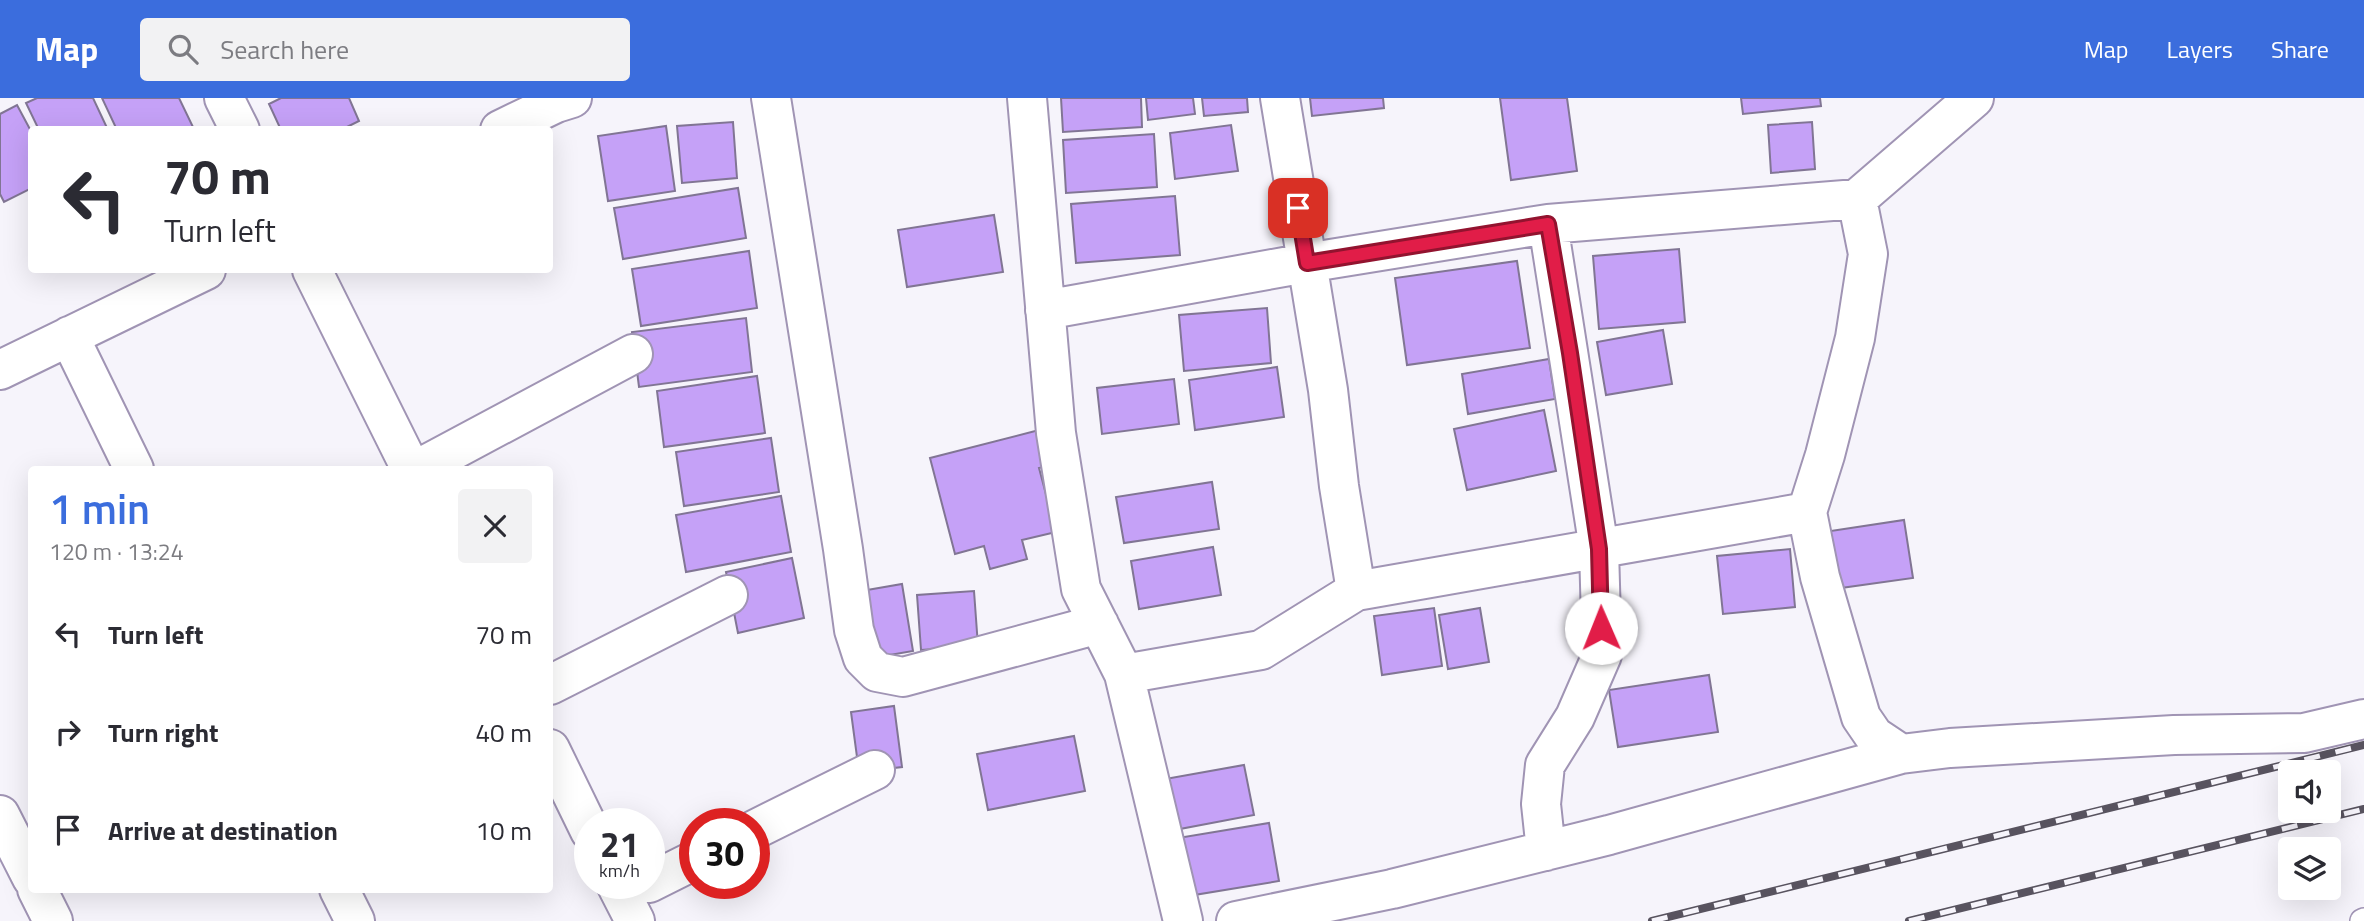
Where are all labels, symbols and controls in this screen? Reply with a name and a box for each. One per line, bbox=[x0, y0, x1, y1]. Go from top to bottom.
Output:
search box bbox=[140, 18, 630, 81]
text: Map bbox=[35, 24, 98, 74]
icon: search bbox=[164, 30, 202, 68]
text: Search here bbox=[220, 30, 349, 69]
text: Map bbox=[2084, 31, 2129, 67]
text: Layers bbox=[2167, 31, 2233, 67]
text: Share bbox=[2271, 31, 2329, 67]
text: 70 m bbox=[164, 138, 271, 213]
icon: left bbox=[49, 154, 140, 245]
pin bbox=[1268, 178, 1328, 238]
icon: arrive bbox=[1279, 189, 1317, 227]
text: Turn left bbox=[164, 206, 276, 254]
text: 1 min bbox=[49, 476, 150, 540]
button: close bbox=[458, 489, 532, 563]
text: 120 m · 13:24 bbox=[49, 534, 184, 569]
position arrow bbox=[1564, 591, 1638, 665]
icon: left bbox=[49, 615, 87, 653]
text: Turn left bbox=[108, 615, 203, 654]
text: 70 m bbox=[475, 615, 532, 654]
icon: right bbox=[49, 713, 87, 751]
text: Turn right bbox=[108, 713, 219, 752]
text: 40 m bbox=[475, 713, 532, 752]
map controls bbox=[2278, 760, 2341, 900]
button: sound bbox=[2278, 760, 2341, 823]
speed limit sign: 30 bbox=[679, 808, 770, 899]
icon: arrive bbox=[49, 811, 87, 849]
text: Arrive at destination bbox=[108, 811, 338, 850]
text: 10 m bbox=[475, 811, 532, 850]
text: 21 bbox=[600, 817, 639, 871]
button: layers bbox=[2278, 837, 2341, 900]
text: km/h bbox=[599, 857, 640, 884]

